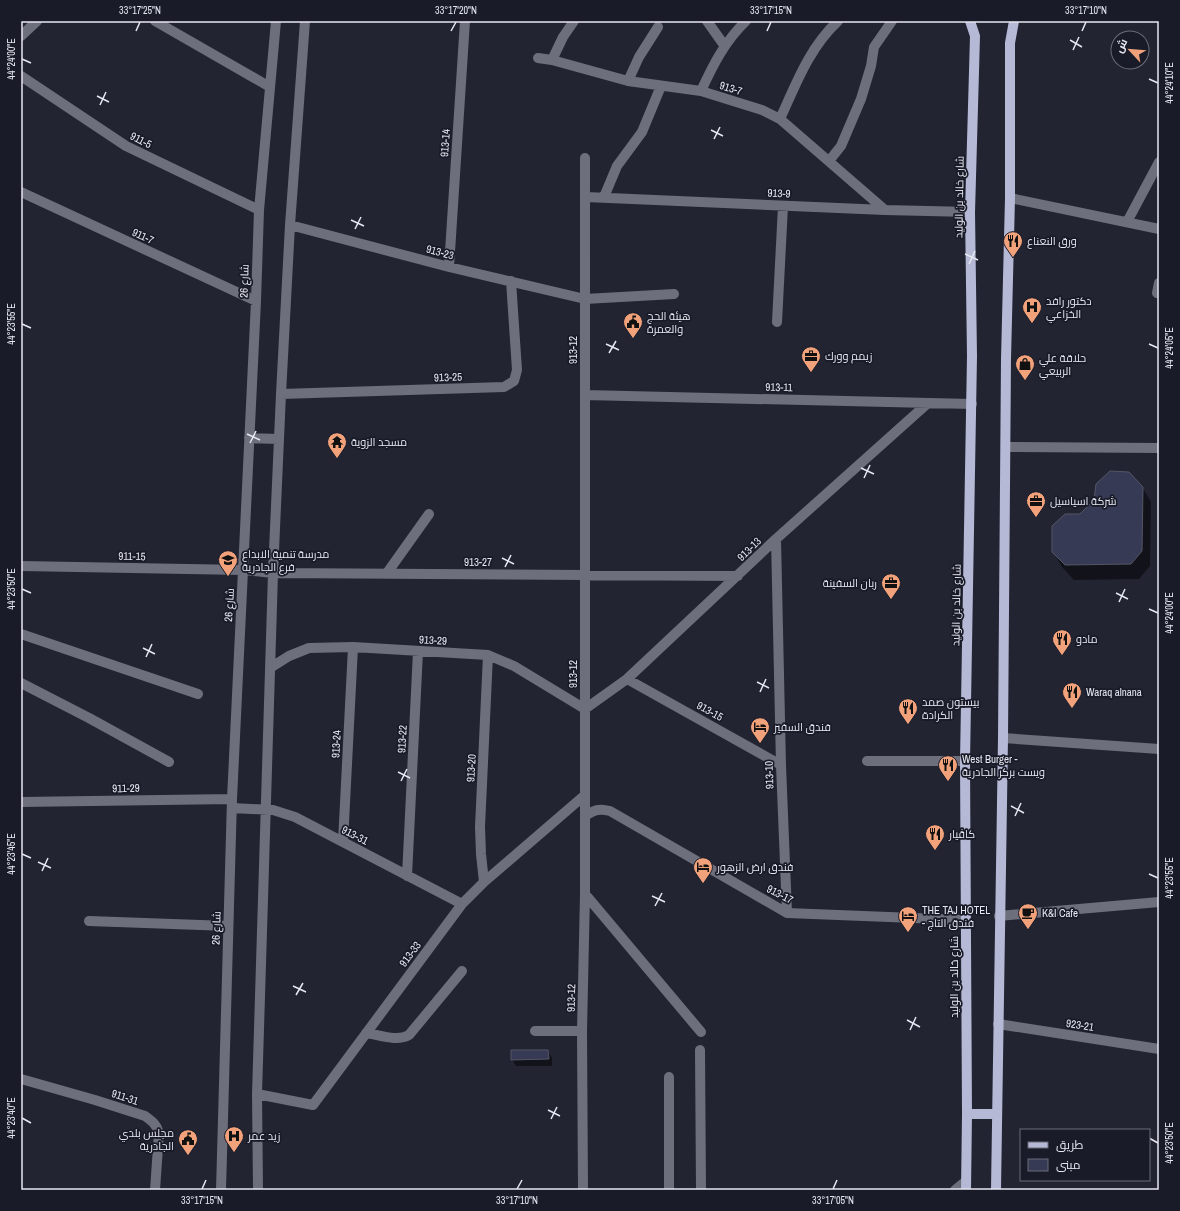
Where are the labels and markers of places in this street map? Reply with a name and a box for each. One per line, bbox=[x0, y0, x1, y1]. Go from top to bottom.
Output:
restaurant icon: ورق النعناع bbox=[1002, 230, 1024, 258]
place label: ورق النعناع bbox=[1027, 234, 1077, 249]
place label: دكتور رافد الخزاعي bbox=[1046, 294, 1092, 323]
hospital icon: دكتور رافد الخزاعي bbox=[1021, 296, 1043, 324]
place label: هيئة الحج والعمرة bbox=[647, 309, 691, 336]
public building icon: هيئة الحج والعمرة bbox=[622, 311, 644, 339]
office icon: زيمم وورك bbox=[800, 345, 822, 373]
place label: زيمم وورك bbox=[825, 349, 873, 364]
place label: حلاقة علي الربيعي bbox=[1039, 351, 1086, 380]
shop icon: حلاقة علي الربيعي bbox=[1014, 353, 1036, 381]
temple icon: مسجد الزوية bbox=[326, 431, 348, 459]
place label: مسجد الزوية bbox=[351, 435, 407, 449]
office icon: شركة اسياسيل bbox=[1025, 490, 1047, 518]
place label: شركة اسياسيل bbox=[1050, 494, 1117, 508]
place label: مدرسة تنمية الابداع فرع الجادرية bbox=[242, 547, 329, 575]
school or university icon: مدرسة تنمية الابداع فرع الجادرية bbox=[217, 549, 239, 577]
office icon: ربان السفينة bbox=[880, 572, 902, 600]
place label: ربان السفينة bbox=[823, 576, 877, 590]
restaurant icon: مادو bbox=[1051, 628, 1073, 656]
place label: مادو bbox=[1076, 632, 1098, 646]
restaurant icon: Waraq alnana bbox=[1061, 681, 1083, 709]
place label: Waraq alnana bbox=[1086, 685, 1142, 699]
place label: بيستون صمد الكرادة bbox=[922, 695, 979, 722]
restaurant icon: بيستون صمد الكرادة bbox=[897, 697, 919, 725]
hotel icon: فندق السفير bbox=[749, 716, 771, 744]
place label: فندق السفير bbox=[773, 720, 831, 734]
place label: West Burger - ويست بركر الجادرية bbox=[962, 752, 1045, 779]
restaurant icon: West Burger - ويست بركر الجادرية bbox=[937, 754, 959, 782]
restaurant icon: كاڤيار bbox=[924, 823, 946, 851]
place label: كاڤيار bbox=[948, 827, 975, 841]
hotel icon: فندق ارض الزهور bbox=[692, 856, 714, 884]
place label: فندق ارض الزهور bbox=[716, 860, 794, 874]
cafe icon: K&I Cafe bbox=[1017, 902, 1039, 930]
place label: THE TAJ HOTEL - فندق التاج bbox=[922, 903, 990, 931]
hotel icon: THE TAJ HOTEL - فندق التاج bbox=[897, 905, 919, 933]
place label: K&I Cafe bbox=[1042, 906, 1078, 920]
hospital icon: زيد عمر bbox=[223, 1125, 245, 1153]
place label: مجلس بلدي الجادرية bbox=[119, 1126, 174, 1153]
public building icon: مجلس بلدي الجادرية bbox=[177, 1128, 199, 1156]
place label: زيد عمر bbox=[247, 1129, 280, 1143]

